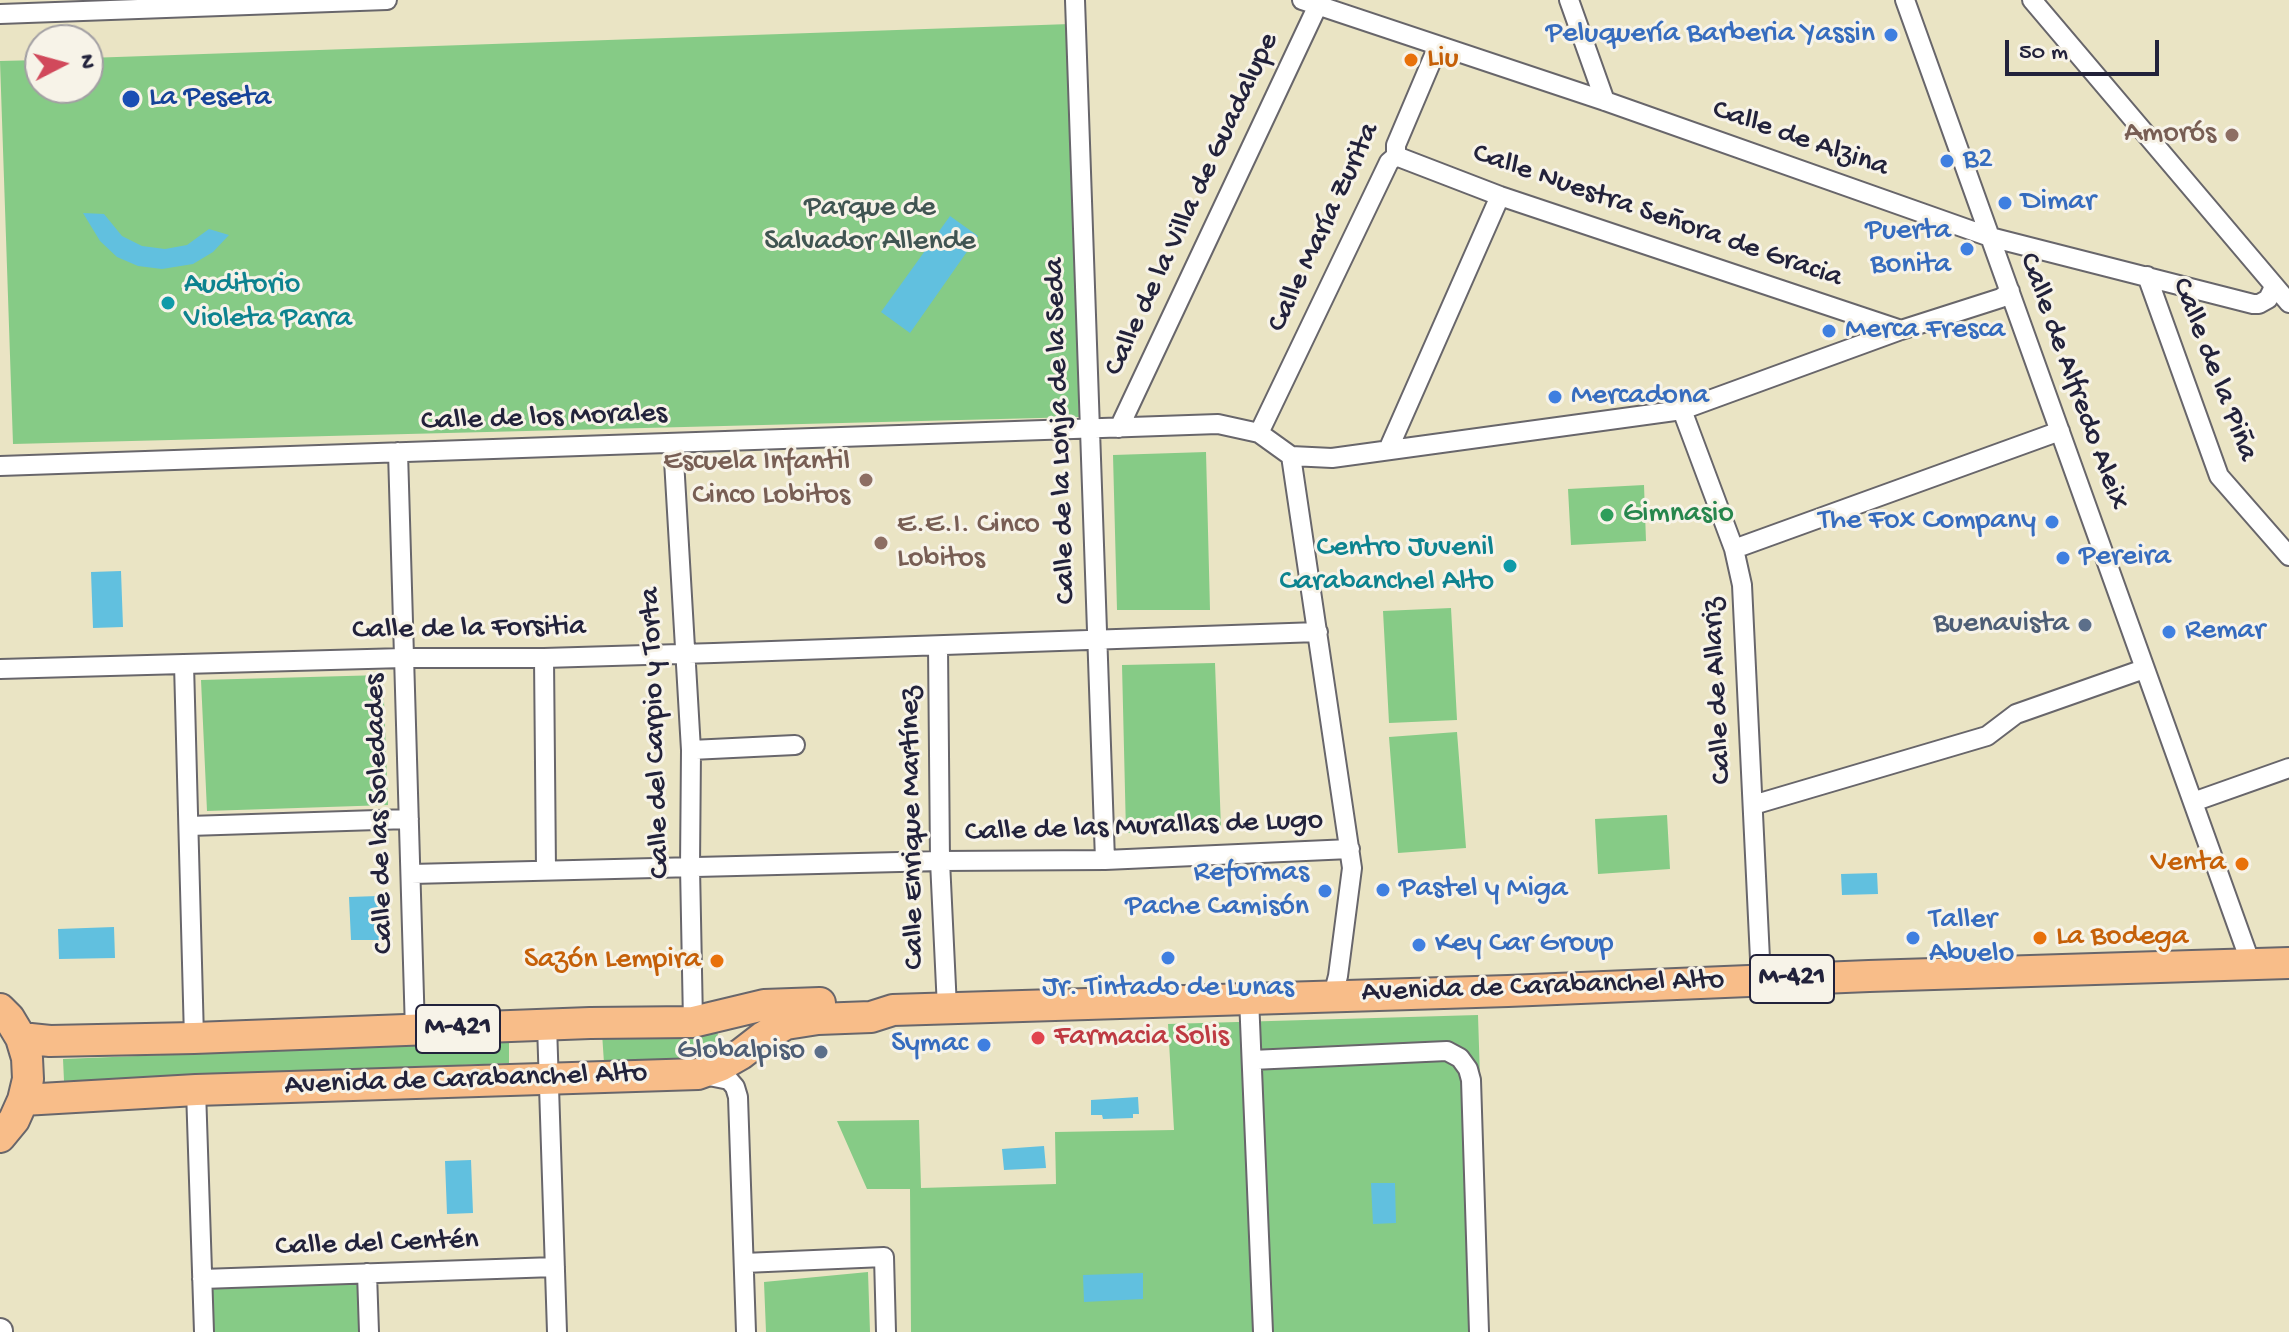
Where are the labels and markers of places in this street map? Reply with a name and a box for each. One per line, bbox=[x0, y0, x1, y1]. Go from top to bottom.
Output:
place label: Peluquería Barberia Yassin bbox=[1546, 17, 1875, 53]
marker: Peluquería Barberia Yassin bbox=[1882, 26, 1900, 44]
place label: Liu bbox=[1427, 42, 1459, 78]
marker: Liu bbox=[1402, 51, 1420, 69]
place label: La Peseta bbox=[149, 81, 271, 117]
marker: La Peseta bbox=[120, 88, 142, 110]
place label: Amorós bbox=[2124, 117, 2216, 153]
marker: Amorós bbox=[2223, 126, 2241, 144]
place label: B2 bbox=[1963, 143, 1993, 179]
marker: B2 bbox=[1938, 152, 1956, 170]
place label: Dimar bbox=[2021, 185, 2096, 221]
marker: Dimar bbox=[1996, 194, 2014, 212]
place label: Puerta Bonita bbox=[1865, 214, 1951, 284]
marker: Puerta Bonita bbox=[1958, 240, 1976, 258]
place label: Auditorio Violeta Parra bbox=[184, 268, 352, 338]
marker: Auditorio Violeta Parra bbox=[159, 294, 177, 312]
place label: Merca Fresca bbox=[1845, 313, 2005, 349]
marker: Merca Fresca bbox=[1820, 322, 1838, 340]
place label: Mercadona bbox=[1571, 379, 1709, 415]
marker: Mercadona bbox=[1546, 388, 1564, 406]
place label: Escuela Infantil Cinco Lobitos bbox=[663, 445, 850, 516]
marker: Escuela Infantil Cinco Lobitos bbox=[857, 471, 875, 489]
place label: Gimnasio bbox=[1623, 497, 1734, 533]
place label: The Fox Company bbox=[1818, 504, 2036, 540]
marker: Gimnasio bbox=[1598, 506, 1616, 524]
place label: E.E.I. Cinco Lobitos bbox=[897, 508, 1040, 578]
marker: The Fox Company bbox=[2043, 513, 2061, 531]
place label: Centro Juvenil Carabanchel Alto bbox=[1279, 531, 1494, 602]
marker: E.E.I. Cinco Lobitos bbox=[872, 534, 890, 552]
place label: Pereira bbox=[2079, 540, 2171, 576]
marker: Pereira bbox=[2054, 549, 2072, 567]
marker: Centro Juvenil Carabanchel Alto bbox=[1501, 557, 1519, 575]
place label: Buenavista bbox=[1934, 607, 2069, 643]
place label: Remar bbox=[2185, 614, 2265, 650]
marker: Buenavista bbox=[2076, 616, 2094, 634]
marker: Remar bbox=[2160, 623, 2178, 641]
place label: Venta bbox=[2151, 846, 2226, 882]
marker: Venta bbox=[2233, 855, 2251, 873]
place label: Reformas Pache Camisón bbox=[1125, 856, 1309, 926]
place label: Pastel y Miga bbox=[1399, 872, 1568, 908]
marker: Pastel y Miga bbox=[1374, 881, 1392, 899]
marker: Reformas Pache Camisón bbox=[1316, 882, 1334, 900]
place label: Taller Abuelo bbox=[1929, 903, 2014, 974]
place label: La Bodega bbox=[2056, 920, 2188, 956]
place label: Key Car Group bbox=[1435, 927, 1613, 963]
marker: Taller Abuelo bbox=[1904, 929, 1922, 947]
marker: La Bodega bbox=[2031, 929, 2049, 947]
marker: Key Car Group bbox=[1410, 936, 1428, 954]
place label: Sazón Lempira bbox=[524, 943, 701, 979]
marker: Jr. Tintado de Lunas bbox=[1159, 949, 1177, 967]
marker: Sazón Lempira bbox=[708, 952, 726, 970]
place label: Jr. Tintado de Lunas bbox=[1042, 971, 1294, 1007]
place label: Farmacia Solis bbox=[1054, 1020, 1229, 1056]
place label: Symac bbox=[891, 1027, 968, 1063]
marker: Farmacia Solis bbox=[1029, 1029, 1047, 1047]
place label: Globalpiso bbox=[677, 1034, 805, 1070]
marker: Symac bbox=[975, 1036, 993, 1054]
marker: Globalpiso bbox=[812, 1043, 830, 1061]

